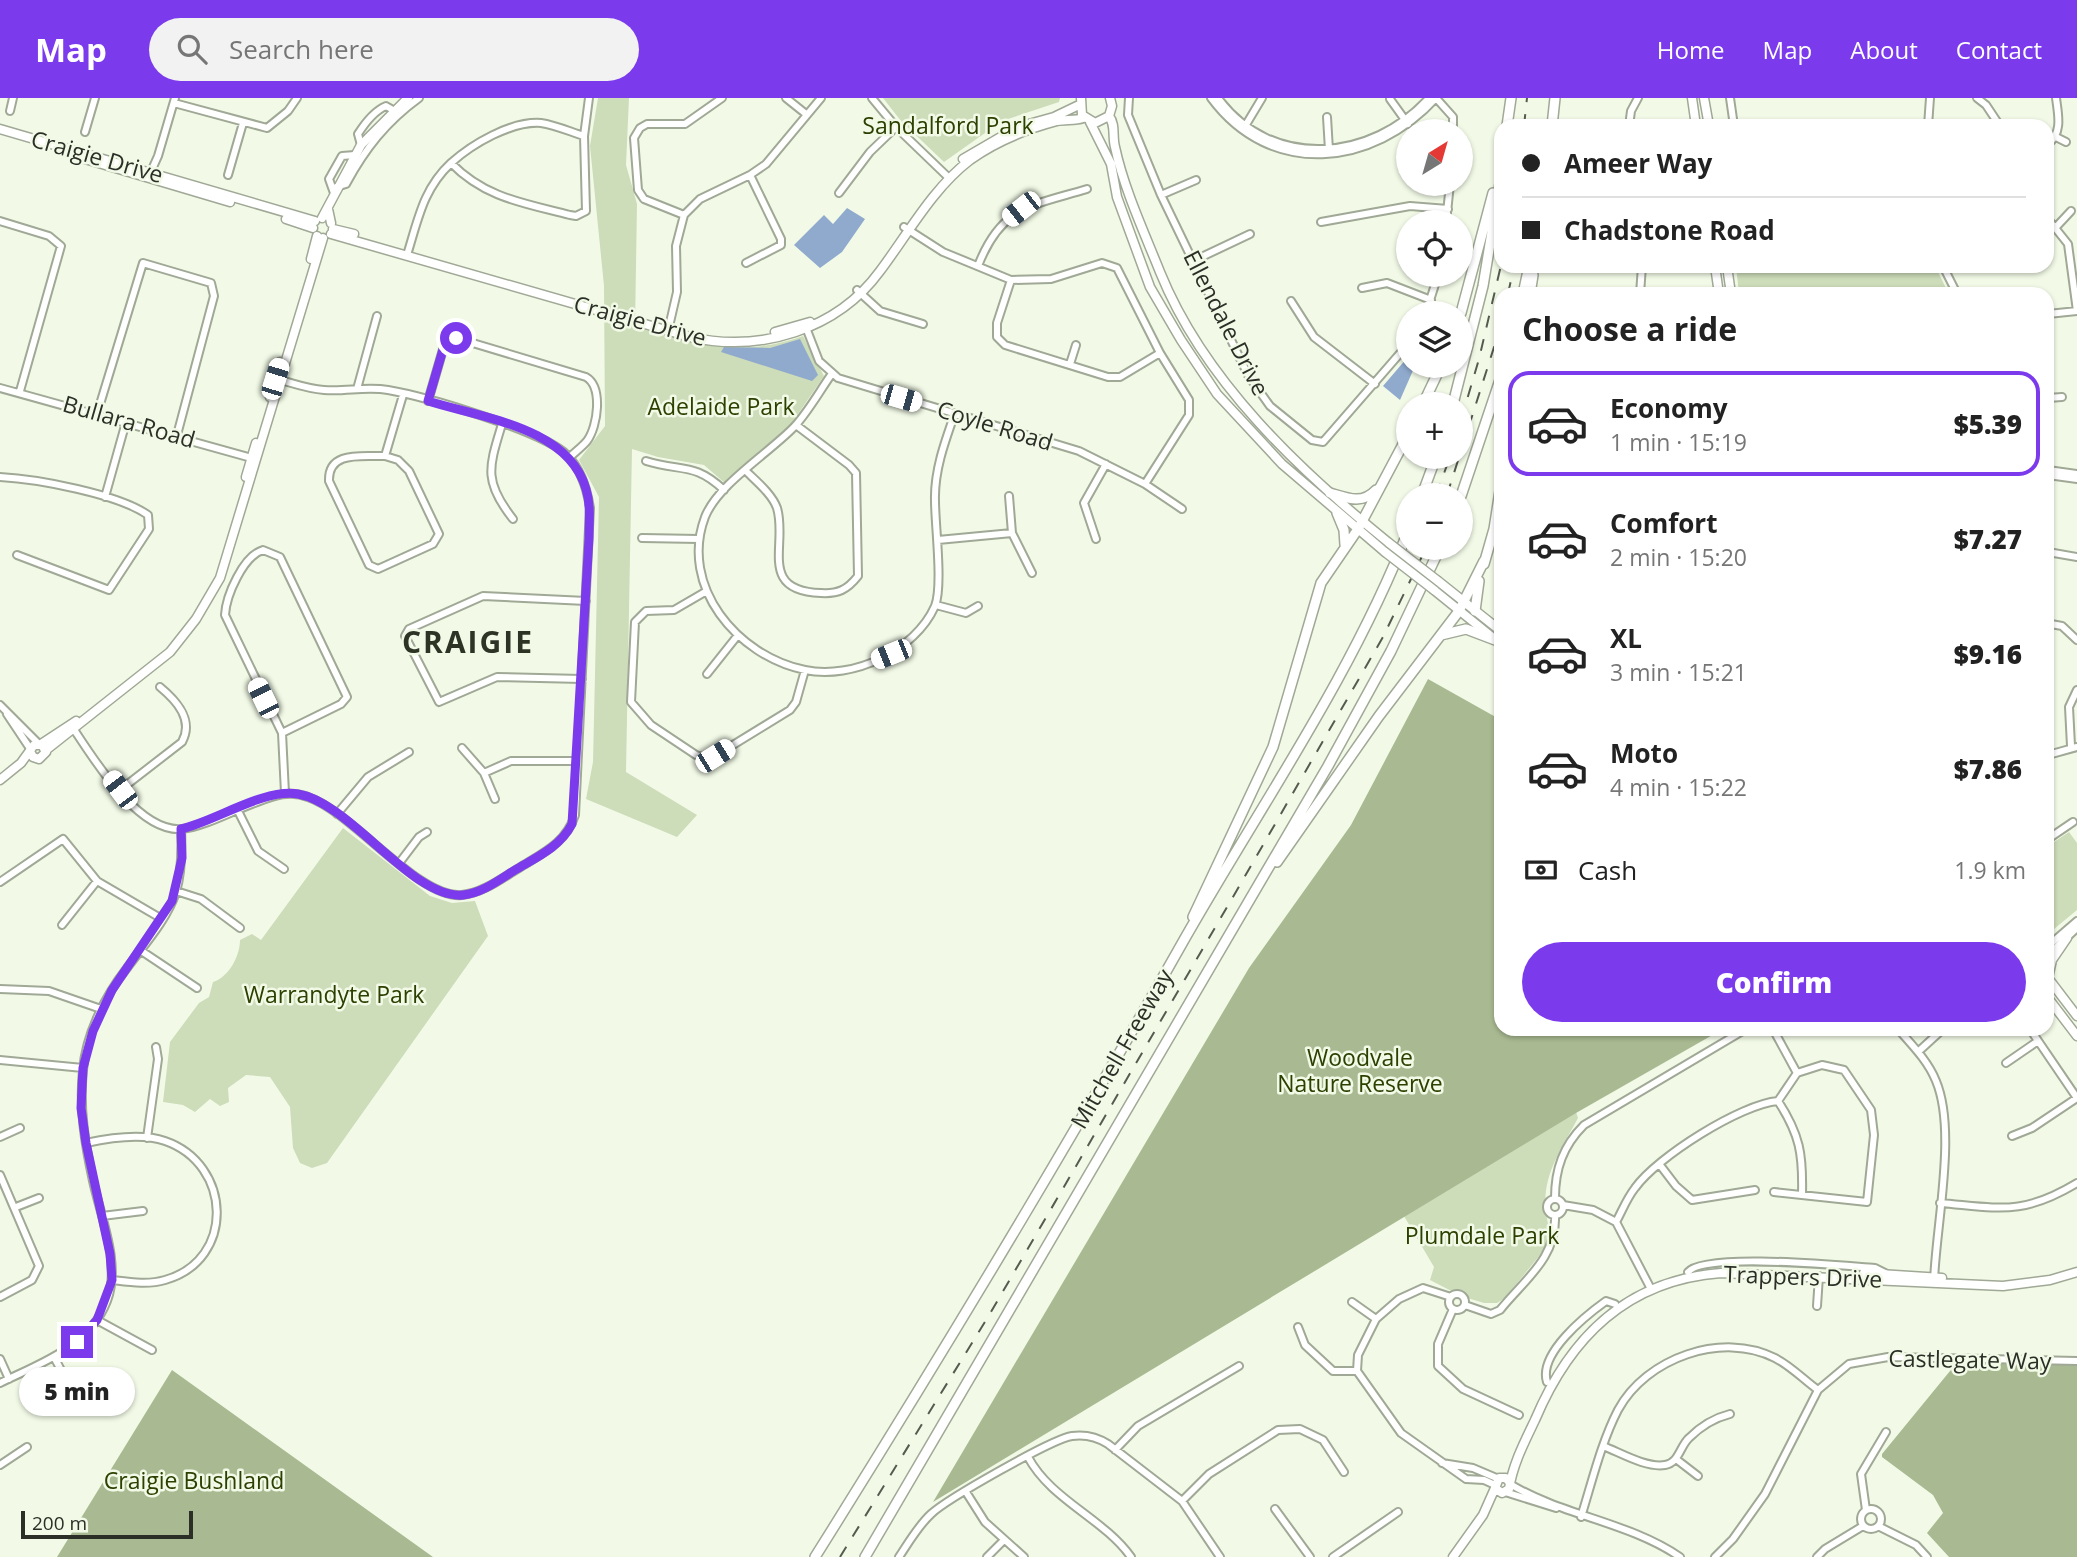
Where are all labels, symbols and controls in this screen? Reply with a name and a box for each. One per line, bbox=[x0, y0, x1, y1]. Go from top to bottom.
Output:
search box bbox=[149, 18, 639, 81]
text: Map bbox=[35, 27, 107, 72]
icon: search bbox=[173, 30, 211, 68]
text: Search here bbox=[229, 31, 374, 67]
text: Home bbox=[1657, 33, 1725, 66]
text: Map bbox=[1763, 33, 1812, 66]
text: About bbox=[1850, 33, 1918, 66]
text: Contact bbox=[1956, 33, 2042, 66]
park label: Sandalford Park bbox=[862, 109, 1034, 141]
north arrow bbox=[1396, 119, 1474, 196]
map controls bbox=[1396, 119, 1473, 560]
street label: Craigie Drive bbox=[28, 122, 167, 190]
text: Ameer Way bbox=[1564, 145, 1712, 181]
car bbox=[998, 188, 1045, 230]
button: locate bbox=[1396, 210, 1473, 287]
text: Chadstone Road bbox=[1564, 212, 1775, 248]
street label: Ellendale Drive bbox=[1176, 244, 1277, 401]
street label: Craigie Drive bbox=[570, 287, 710, 353]
button: layers bbox=[1396, 301, 1473, 378]
text: Choose a ride bbox=[1522, 307, 1737, 350]
route start bbox=[440, 322, 472, 354]
car bbox=[259, 356, 292, 402]
car bbox=[878, 382, 925, 414]
street label: Bullara Road bbox=[59, 387, 199, 455]
park label: Adelaide Park bbox=[648, 390, 794, 422]
text: Economy bbox=[1610, 390, 1728, 426]
street label: Coyle Road bbox=[934, 392, 1057, 458]
button: + bbox=[1396, 392, 1473, 469]
icon: car bbox=[1526, 392, 1589, 455]
text: $5.39 bbox=[1954, 406, 2022, 442]
text: 1 min · 15:19 bbox=[1610, 426, 1747, 458]
button: − bbox=[1396, 483, 1473, 560]
text: Comfort bbox=[1610, 505, 1717, 541]
icon: car bbox=[1526, 507, 1589, 570]
text: $7.27 bbox=[1954, 521, 2022, 557]
text: 2 min · 15:20 bbox=[1610, 541, 1747, 573]
text: XL bbox=[1610, 620, 1642, 656]
district label: CRAIGIE bbox=[402, 621, 534, 662]
icon: car bbox=[1526, 622, 1589, 685]
car bbox=[868, 636, 915, 672]
text: $9.16 bbox=[1954, 636, 2022, 672]
text: 3 min · 15:21 bbox=[1610, 656, 1747, 688]
car bbox=[245, 675, 282, 721]
text: Moto bbox=[1610, 735, 1678, 771]
car bbox=[692, 736, 739, 776]
icon: car bbox=[1526, 737, 1589, 800]
text: $7.86 bbox=[1954, 751, 2022, 787]
car bbox=[99, 767, 142, 813]
text: 4 min · 15:22 bbox=[1610, 771, 1747, 803]
icon: cash bbox=[1522, 851, 1560, 889]
text: Cash bbox=[1578, 852, 1637, 888]
text: 1.9 km bbox=[1954, 854, 2026, 886]
button: Confirm bbox=[1522, 942, 2026, 1022]
street label: Mitchell Freeway bbox=[1062, 962, 1180, 1134]
park label: Warrandyte Park bbox=[244, 978, 424, 1010]
park label: Woodvale Nature Reserve bbox=[1277, 1041, 1443, 1099]
park label: Plumdale Park bbox=[1405, 1219, 1559, 1251]
street label: Trappers Drive bbox=[1723, 1257, 1883, 1295]
route end bbox=[61, 1326, 93, 1358]
street label: Castlegate Way bbox=[1888, 1342, 2052, 1376]
callout: 5 min bbox=[19, 1366, 135, 1416]
text: 5 min bbox=[44, 1375, 110, 1407]
park label: Craigie Bushland bbox=[104, 1464, 284, 1496]
scale bar bbox=[21, 1508, 192, 1540]
text: 200 m bbox=[32, 1510, 87, 1536]

